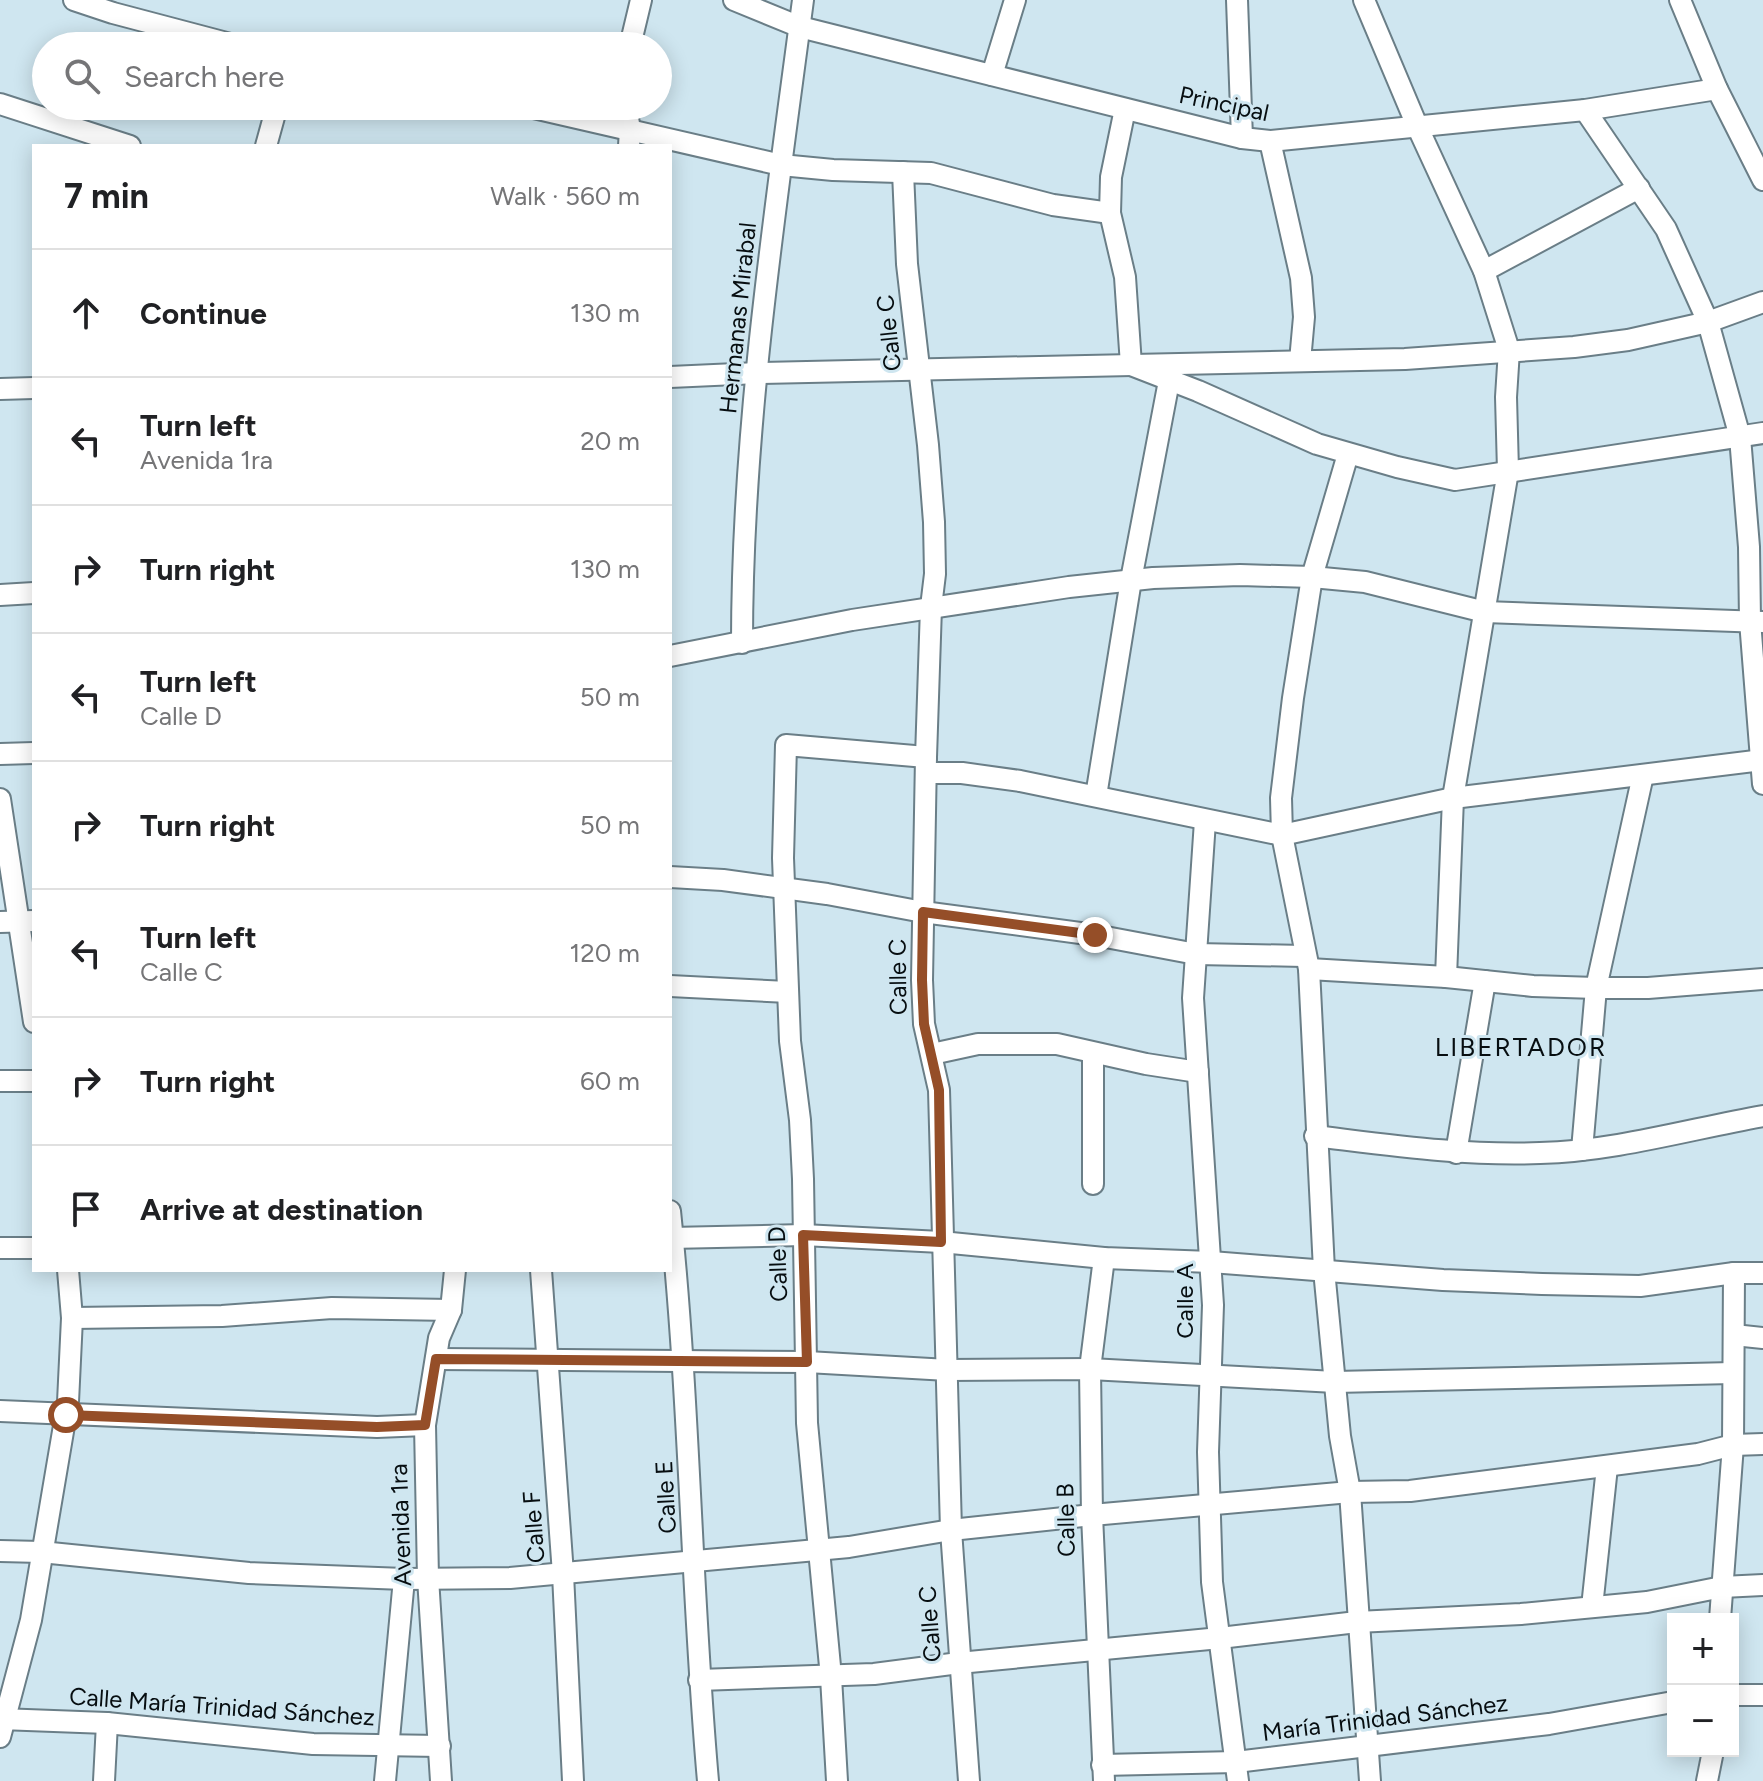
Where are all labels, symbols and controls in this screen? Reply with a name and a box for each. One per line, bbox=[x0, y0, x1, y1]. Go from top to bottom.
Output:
search box bbox=[32, 32, 672, 120]
icon: search bbox=[60, 54, 104, 98]
text: Search here bbox=[124, 58, 284, 95]
street label: Principal bbox=[1177, 80, 1272, 127]
text: 7 min bbox=[64, 176, 149, 217]
text: Walk · 560 m bbox=[490, 180, 640, 212]
street label: Hermanas Mirabal bbox=[713, 221, 762, 415]
icon: ahead bbox=[64, 291, 108, 335]
street label: Calle C bbox=[870, 294, 907, 373]
text: Continue bbox=[140, 295, 267, 332]
text: 130 m bbox=[570, 297, 640, 329]
text: Turn left bbox=[140, 407, 257, 444]
icon: left bbox=[64, 419, 108, 463]
text: 20 m bbox=[580, 425, 640, 457]
text: Avenida 1ra bbox=[140, 444, 273, 476]
icon: right bbox=[64, 547, 108, 591]
text: Turn right bbox=[140, 551, 275, 588]
text: 130 m bbox=[570, 553, 640, 585]
text: Turn left bbox=[140, 663, 257, 700]
icon: left bbox=[64, 675, 108, 719]
text: 50 m bbox=[580, 681, 640, 713]
text: Calle D bbox=[140, 700, 222, 732]
icon: right bbox=[64, 803, 108, 847]
text: Turn right bbox=[140, 807, 275, 844]
text: 50 m bbox=[580, 809, 640, 841]
route end bbox=[1077, 917, 1113, 953]
text: Turn left bbox=[140, 919, 257, 956]
icon: left bbox=[64, 931, 108, 975]
text: 120 m bbox=[570, 937, 640, 969]
street label: Calle C bbox=[882, 939, 913, 1015]
text: Calle C bbox=[140, 956, 223, 988]
district label: LIBERTADOR bbox=[1435, 1031, 1607, 1063]
icon: right bbox=[64, 1059, 108, 1103]
text: Turn right bbox=[140, 1063, 275, 1100]
text: 60 m bbox=[580, 1065, 640, 1097]
icon: arrive bbox=[64, 1187, 108, 1231]
text: Arrive at destination bbox=[140, 1191, 423, 1228]
street label: Calle D bbox=[762, 1226, 793, 1302]
street label: Calle A bbox=[1170, 1263, 1199, 1339]
route start bbox=[48, 1397, 84, 1433]
street label: Calle E bbox=[649, 1460, 682, 1534]
street label: Avenida 1ra bbox=[384, 1463, 417, 1587]
street label: Calle B bbox=[1050, 1483, 1081, 1557]
street label: Calle F bbox=[517, 1490, 550, 1564]
street label: Calle C bbox=[912, 1585, 947, 1663]
map controls bbox=[1667, 1613, 1739, 1757]
button: + bbox=[1667, 1613, 1739, 1685]
street label: Calle María Trinidad Sánchez bbox=[68, 1681, 376, 1732]
button: − bbox=[1667, 1685, 1739, 1757]
street label: María Trinidad Sánchez bbox=[1261, 1688, 1509, 1747]

